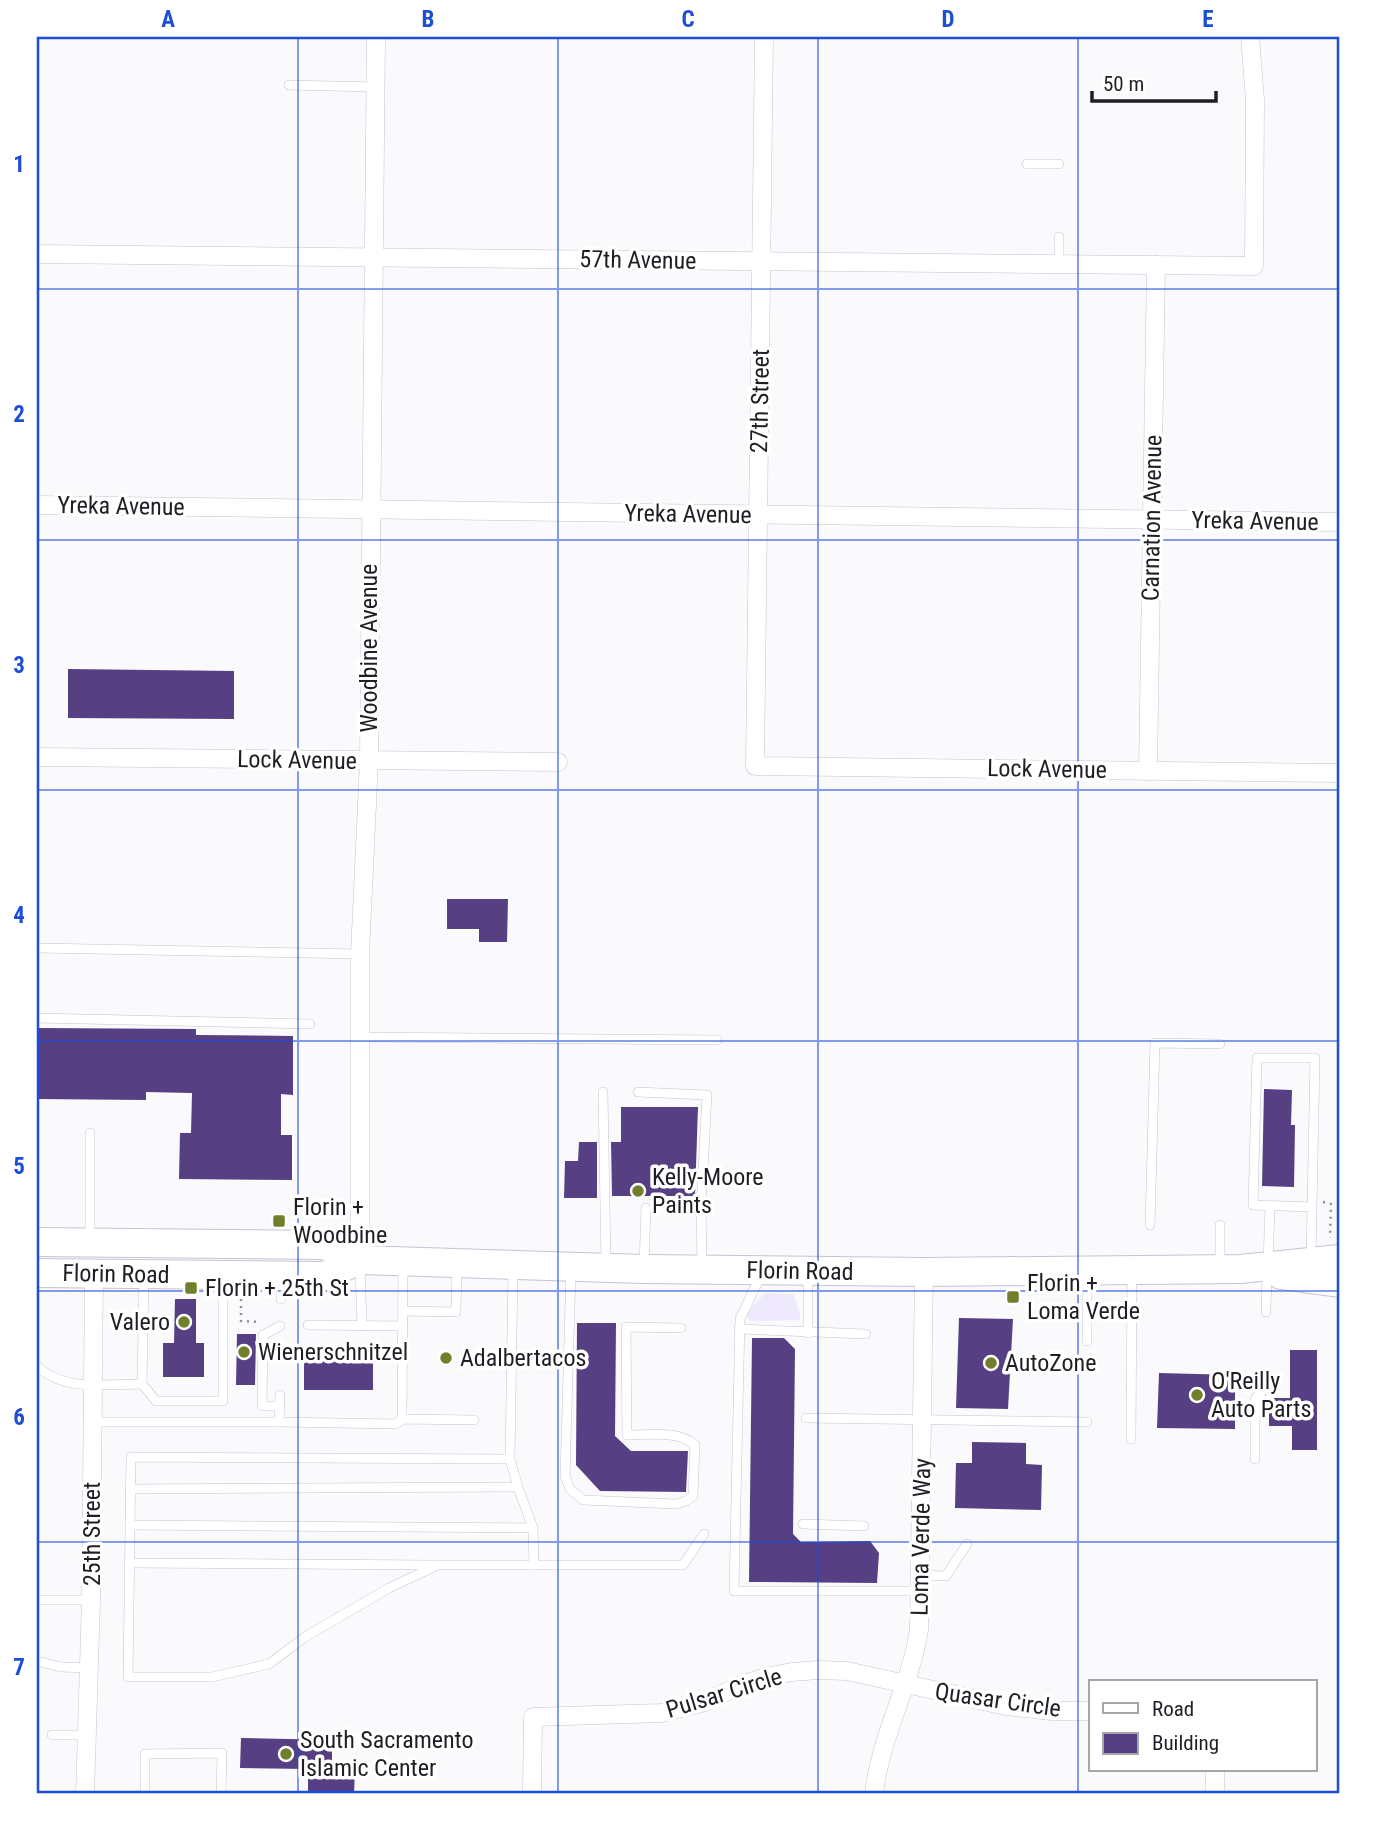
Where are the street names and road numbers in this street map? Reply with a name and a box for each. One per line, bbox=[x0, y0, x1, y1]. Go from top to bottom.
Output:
street label: 57th Avenue bbox=[579, 245, 697, 275]
street label: 27th Street bbox=[745, 349, 775, 453]
street label: Carnation Avenue bbox=[1137, 435, 1167, 601]
street label: Yreka Avenue bbox=[57, 491, 185, 521]
street label: Yreka Avenue bbox=[624, 499, 752, 529]
street label: Yreka Avenue bbox=[1191, 506, 1319, 536]
street label: Woodbine Avenue bbox=[355, 564, 383, 732]
street label: Lock Avenue bbox=[237, 745, 357, 775]
street label: Lock Avenue bbox=[987, 754, 1107, 784]
street label: Florin Road bbox=[746, 1256, 854, 1286]
street label: Florin Road bbox=[62, 1259, 170, 1289]
street label: Loma Verde Way bbox=[906, 1458, 936, 1616]
street label: 25th Street bbox=[78, 1482, 106, 1586]
street label: Pulsar Circle bbox=[663, 1662, 785, 1724]
street label: Quasar Circle bbox=[933, 1677, 1063, 1723]

